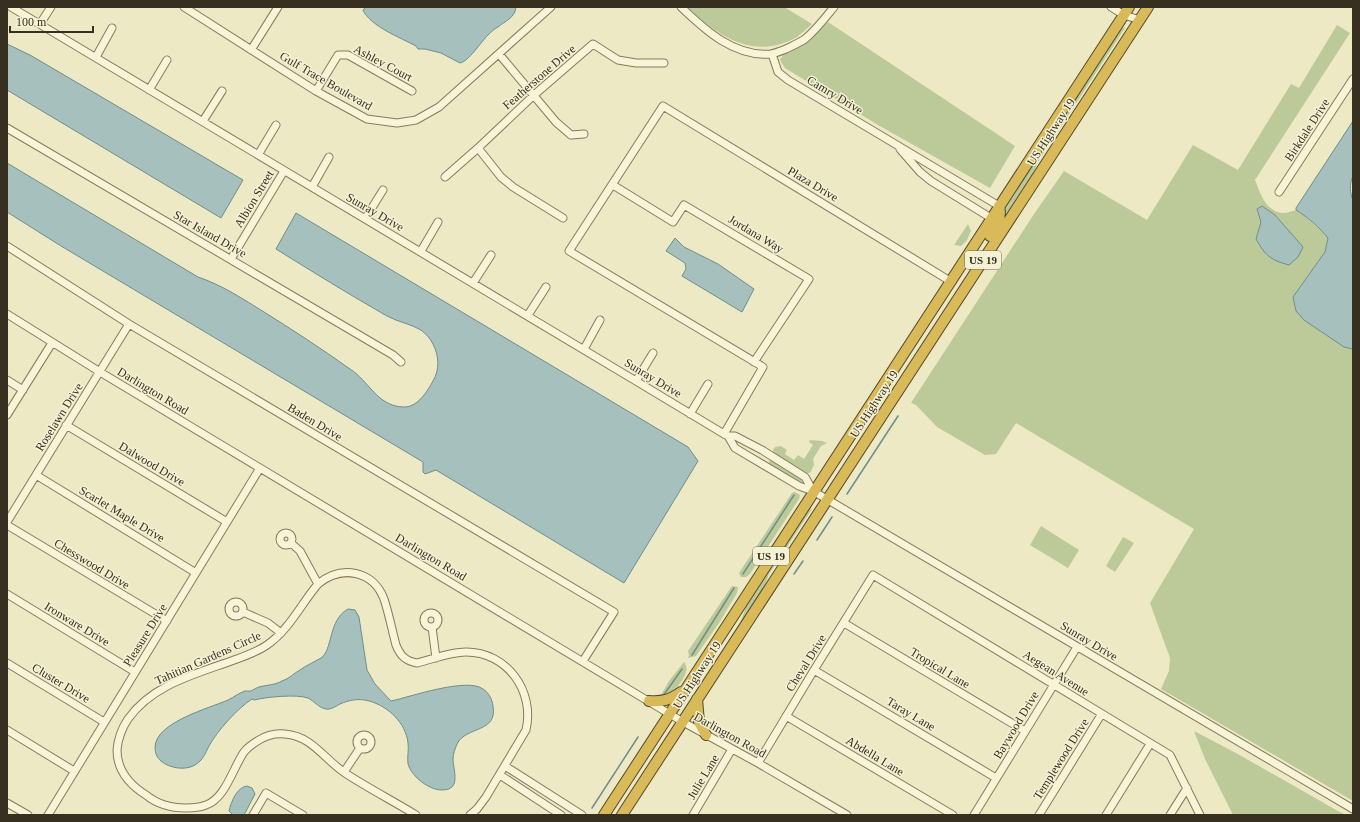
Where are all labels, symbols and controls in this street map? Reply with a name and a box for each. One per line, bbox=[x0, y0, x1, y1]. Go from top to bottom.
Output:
scale bar bbox=[10, 8, 93, 34]
text: 100 m bbox=[16, 15, 47, 29]
street label: Ashley Court bbox=[351, 42, 415, 85]
street label: Featherstone Drive bbox=[500, 42, 578, 112]
street label: Gulf Trace Boulevard bbox=[277, 49, 375, 113]
street label: Camry Drive bbox=[804, 73, 866, 117]
street label: US Highway 19 bbox=[1024, 96, 1078, 168]
street label: Birkdale Drive bbox=[1282, 96, 1332, 164]
street label: Plaza Drive bbox=[785, 163, 841, 205]
street label: Albion Street bbox=[231, 167, 277, 230]
street label: Sunray Drive bbox=[344, 190, 406, 234]
street label: Star Island Drive bbox=[171, 207, 249, 261]
street label: Jordana Way bbox=[726, 212, 786, 256]
road number: US 19 bbox=[965, 251, 1001, 269]
street label: Sunray Drive bbox=[622, 355, 684, 401]
street label: Darlington Road bbox=[115, 364, 191, 418]
street label: US Highway 19 bbox=[847, 368, 901, 440]
street label: Roselawn Drive bbox=[32, 380, 86, 454]
street label: Baden Drive bbox=[285, 400, 345, 444]
street label: Dalwood Drive bbox=[117, 439, 187, 489]
street label: Scarlet Maple Drive bbox=[77, 483, 167, 545]
street label: Darlington Road bbox=[393, 530, 469, 584]
street label: Chesswood Drive bbox=[52, 536, 132, 592]
road number: US 19 bbox=[753, 547, 789, 565]
street label: Ironware Drive bbox=[42, 599, 112, 649]
street label: Pleasure Drive bbox=[120, 601, 170, 669]
street label: Sunray Drive bbox=[1058, 618, 1120, 664]
street label: Tahitian Gardens Circle bbox=[153, 628, 263, 688]
street label: Cheval Drive bbox=[783, 632, 829, 694]
street label: US Highway 19 bbox=[670, 639, 724, 711]
street label: Tropical Lane bbox=[908, 645, 972, 691]
street label: Aegean Avenue bbox=[1020, 647, 1092, 699]
street label: Cluster Drive bbox=[30, 660, 92, 706]
street label: Baywood Drive bbox=[990, 689, 1042, 761]
street label: Taray Lane bbox=[884, 694, 938, 734]
street label: Darlington Road bbox=[691, 709, 769, 761]
street label: Templewood Drive bbox=[1030, 716, 1092, 802]
street label: Abdella Lane bbox=[844, 733, 906, 779]
street label: Julie Lane bbox=[684, 752, 722, 802]

